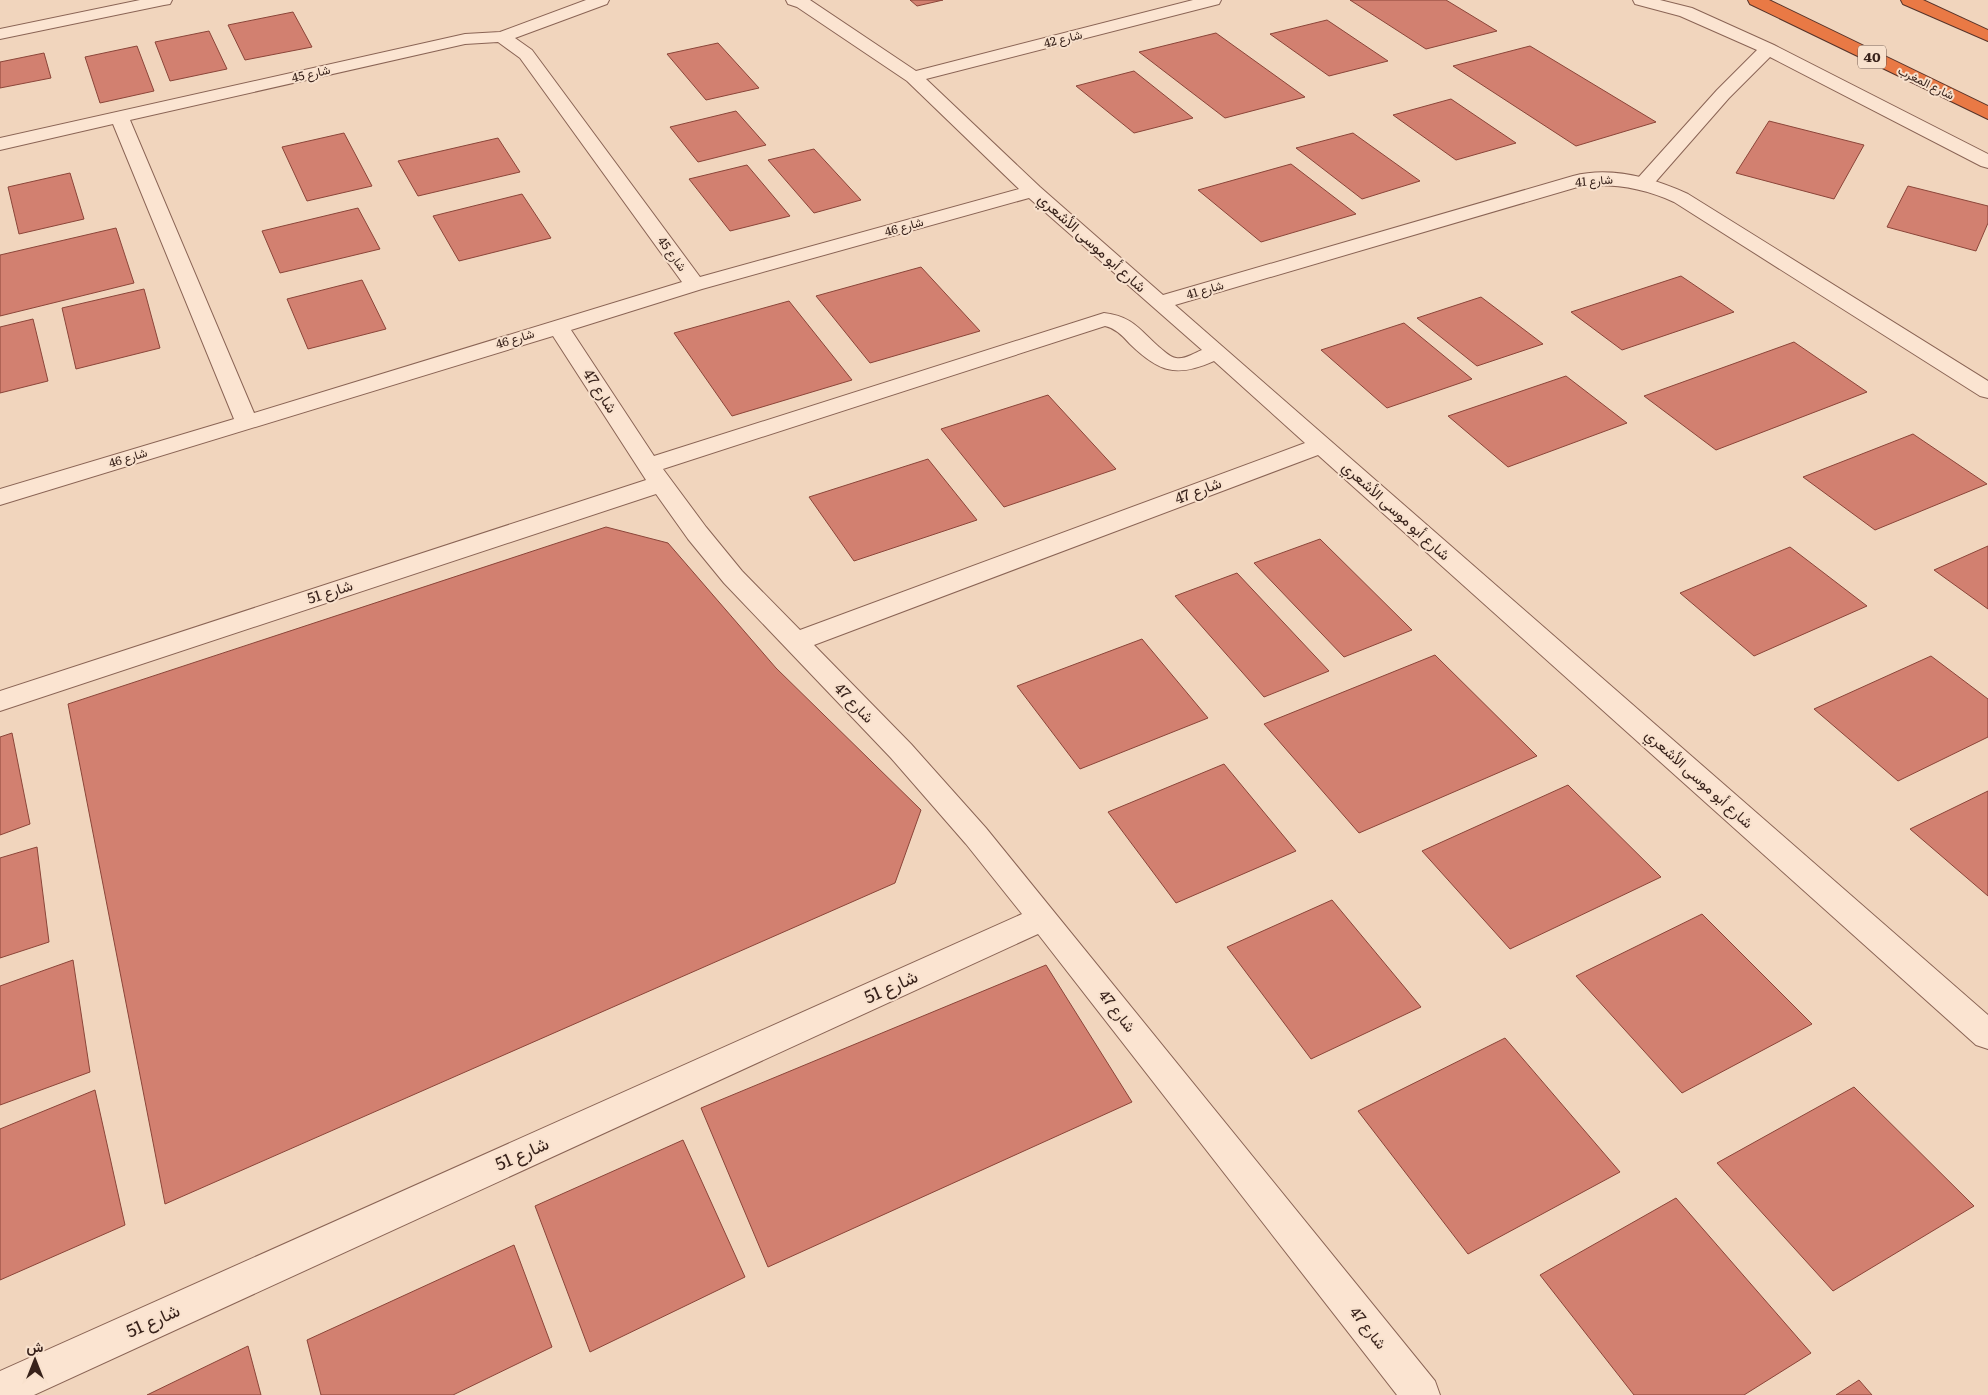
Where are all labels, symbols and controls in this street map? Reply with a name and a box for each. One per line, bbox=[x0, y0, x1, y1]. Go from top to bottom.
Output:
street label: شارع 42 bbox=[1042, 25, 1084, 52]
road number: 40 bbox=[1858, 46, 1886, 68]
street label: شارع 45 bbox=[290, 60, 332, 87]
street label: شارع المغرب bbox=[1895, 61, 1958, 104]
street label: شارع 41 bbox=[1574, 169, 1614, 192]
street label: شارع أبو موسى الأشعري bbox=[1032, 187, 1152, 299]
street label: شارع 46 bbox=[882, 212, 926, 241]
street label: شارع 45 bbox=[653, 232, 692, 275]
street label: شارع 41 bbox=[1184, 275, 1226, 304]
street label: شارع 46 bbox=[493, 324, 537, 353]
street label: شارع 47 bbox=[578, 364, 624, 417]
street label: شارع 46 bbox=[106, 443, 150, 472]
street label: شارع أبو موسى الأشعري bbox=[1336, 455, 1456, 567]
street label: شارع 47 bbox=[1171, 470, 1225, 510]
street label: شارع 51 bbox=[304, 572, 356, 610]
street label: شارع 47 bbox=[829, 677, 880, 728]
street label: شارع أبو موسى الأشعري bbox=[1639, 723, 1759, 835]
street label: شارع 51 bbox=[859, 962, 922, 1009]
street label: شارع 47 bbox=[1093, 984, 1142, 1037]
street label: شارع 51 bbox=[490, 1129, 553, 1176]
street label: شارع 51 bbox=[121, 1296, 184, 1343]
street label: شارع 47 bbox=[1344, 1301, 1393, 1354]
north arrow bbox=[10, 1335, 60, 1385]
text: ش bbox=[27, 1336, 44, 1356]

